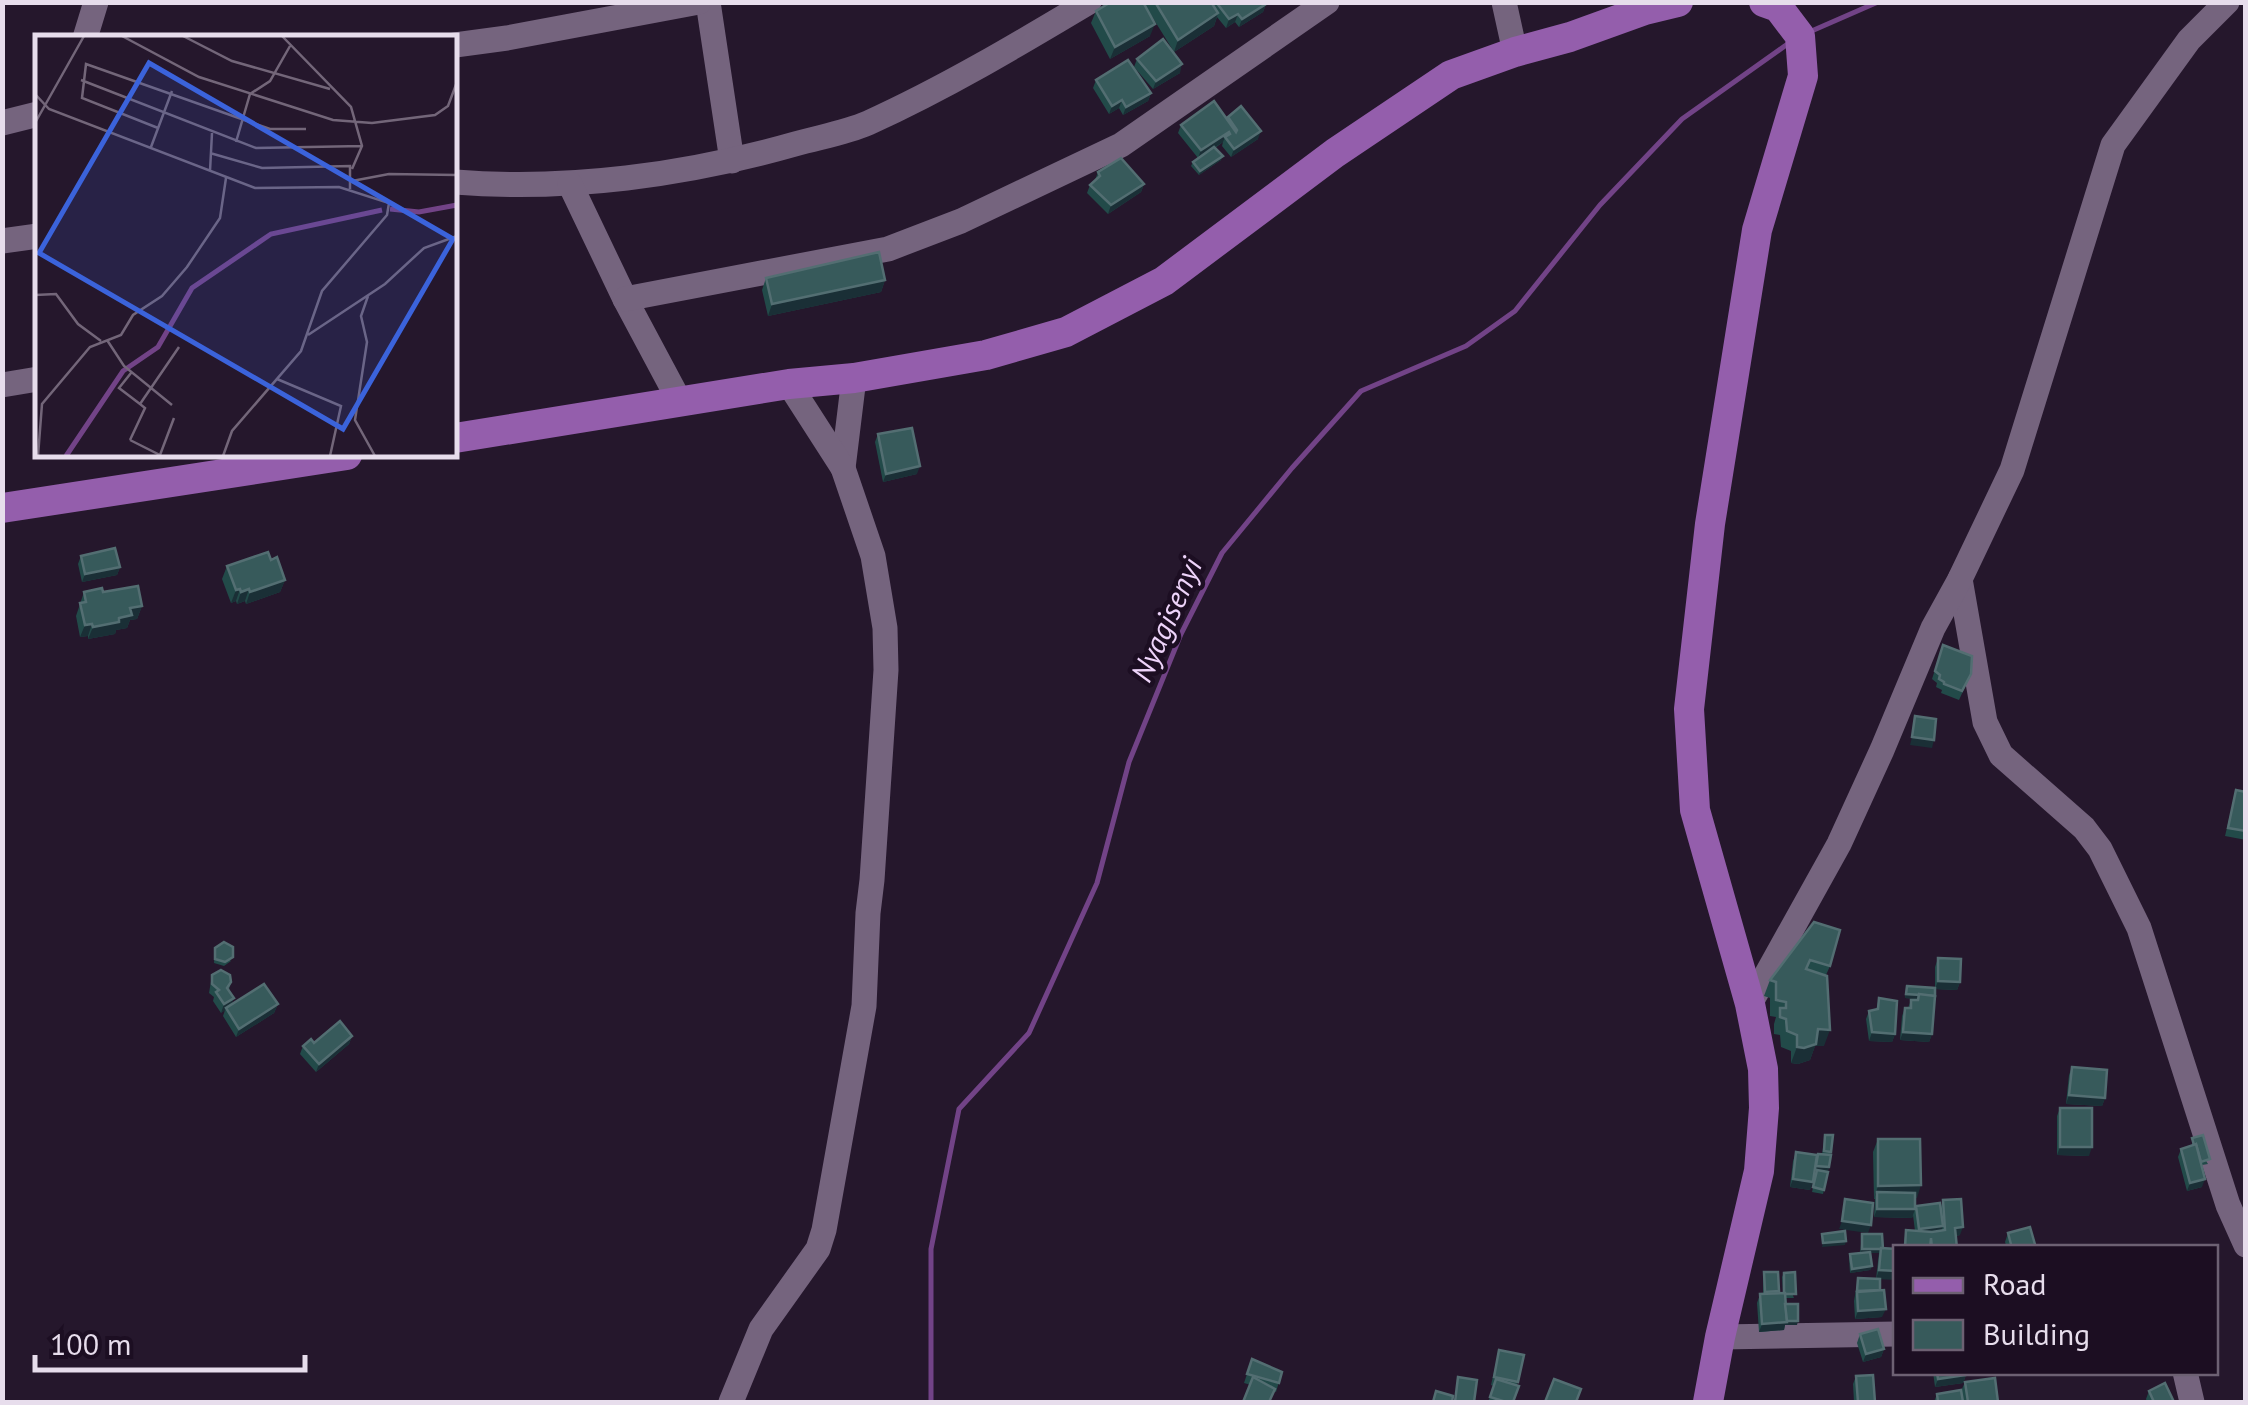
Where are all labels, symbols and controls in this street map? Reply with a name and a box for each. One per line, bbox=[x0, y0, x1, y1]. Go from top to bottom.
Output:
inset map bbox=[35, 35, 458, 458]
water label: Nyagisenyi bbox=[1121, 550, 1211, 688]
legend bbox=[1893, 1245, 2218, 1375]
text: Road bbox=[1983, 1264, 2047, 1303]
scale bar bbox=[35, 1310, 305, 1372]
text: Building bbox=[1983, 1314, 2090, 1353]
text: 100 m bbox=[50, 1324, 131, 1363]

